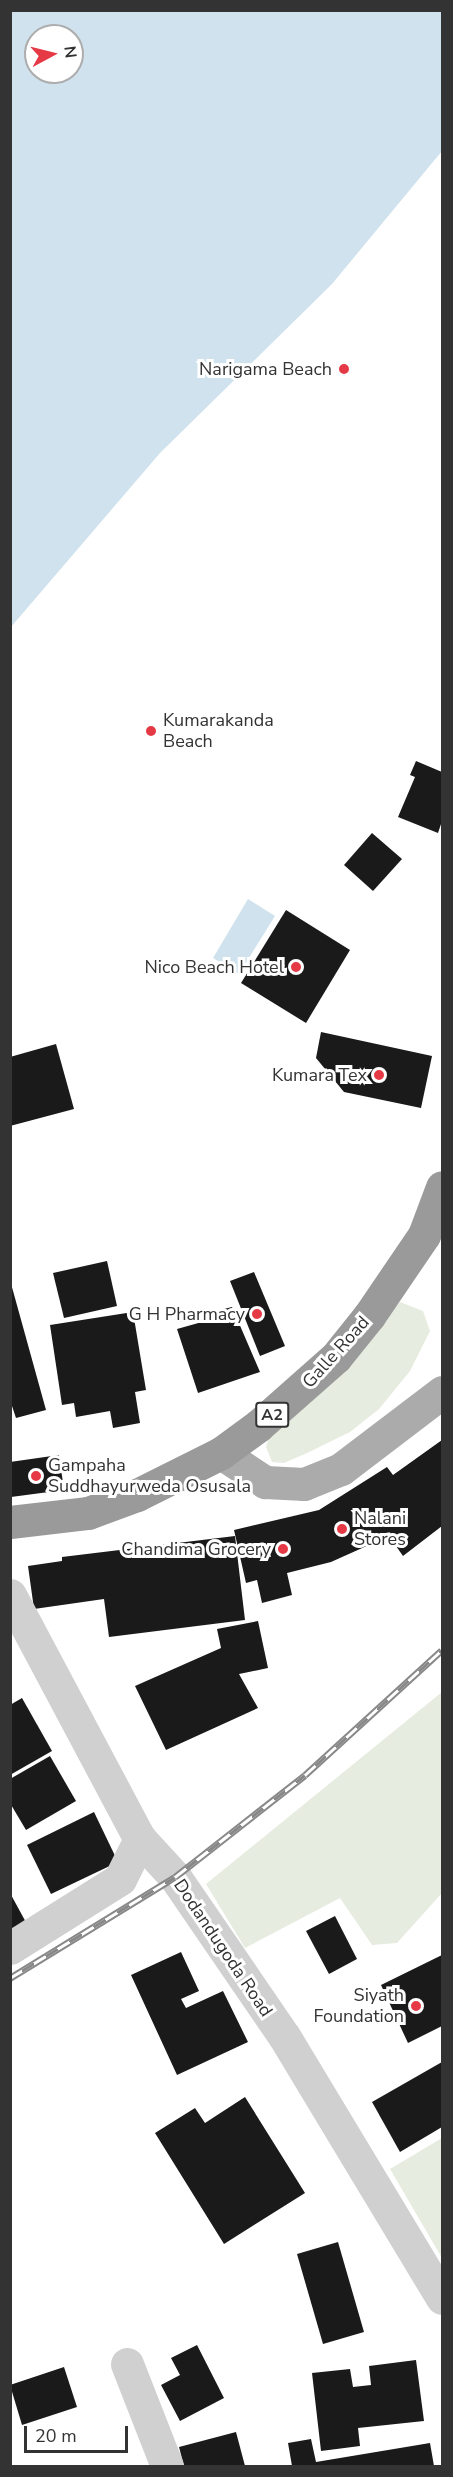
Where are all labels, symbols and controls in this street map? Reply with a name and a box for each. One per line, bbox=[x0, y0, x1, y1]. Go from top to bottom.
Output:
north arrow bbox=[24, 24, 84, 84]
text: N bbox=[58, 45, 82, 59]
place label: Narigama Beach bbox=[199, 358, 332, 380]
marker: Narigama Beach bbox=[337, 362, 351, 376]
place label: Kumarakanda Beach bbox=[163, 710, 274, 752]
marker: Kumarakanda Beach bbox=[144, 724, 158, 738]
place label: Nico Beach Hotel bbox=[145, 956, 284, 978]
marker: Nico Beach Hotel bbox=[289, 960, 303, 974]
place label: Kumara Tex bbox=[272, 1064, 367, 1086]
marker: Kumara Tex bbox=[372, 1068, 386, 1082]
place label: G H Pharmacy bbox=[129, 1303, 245, 1325]
marker: G H Pharmacy bbox=[250, 1307, 264, 1321]
street label: Galle Road bbox=[298, 1312, 374, 1392]
road number: A2 bbox=[254, 1402, 290, 1428]
place label: Gampaha Suddhayurweda Osusala bbox=[48, 1455, 251, 1498]
marker: Gampaha Suddhayurweda Osusala bbox=[29, 1469, 43, 1483]
place label: Nalani Stores bbox=[354, 1508, 406, 1550]
marker: Nalani Stores bbox=[335, 1522, 349, 1536]
place label: Chandima Grocery bbox=[121, 1538, 271, 1560]
marker: Chandima Grocery bbox=[276, 1542, 290, 1556]
street label: Dodandugoda Road bbox=[169, 1875, 277, 2021]
place label: Siyath Foundation bbox=[313, 1985, 404, 2028]
marker: Siyath Foundation bbox=[409, 1999, 423, 2013]
scale bar bbox=[27, 2414, 130, 2452]
text: 20 m bbox=[35, 2424, 77, 2448]

